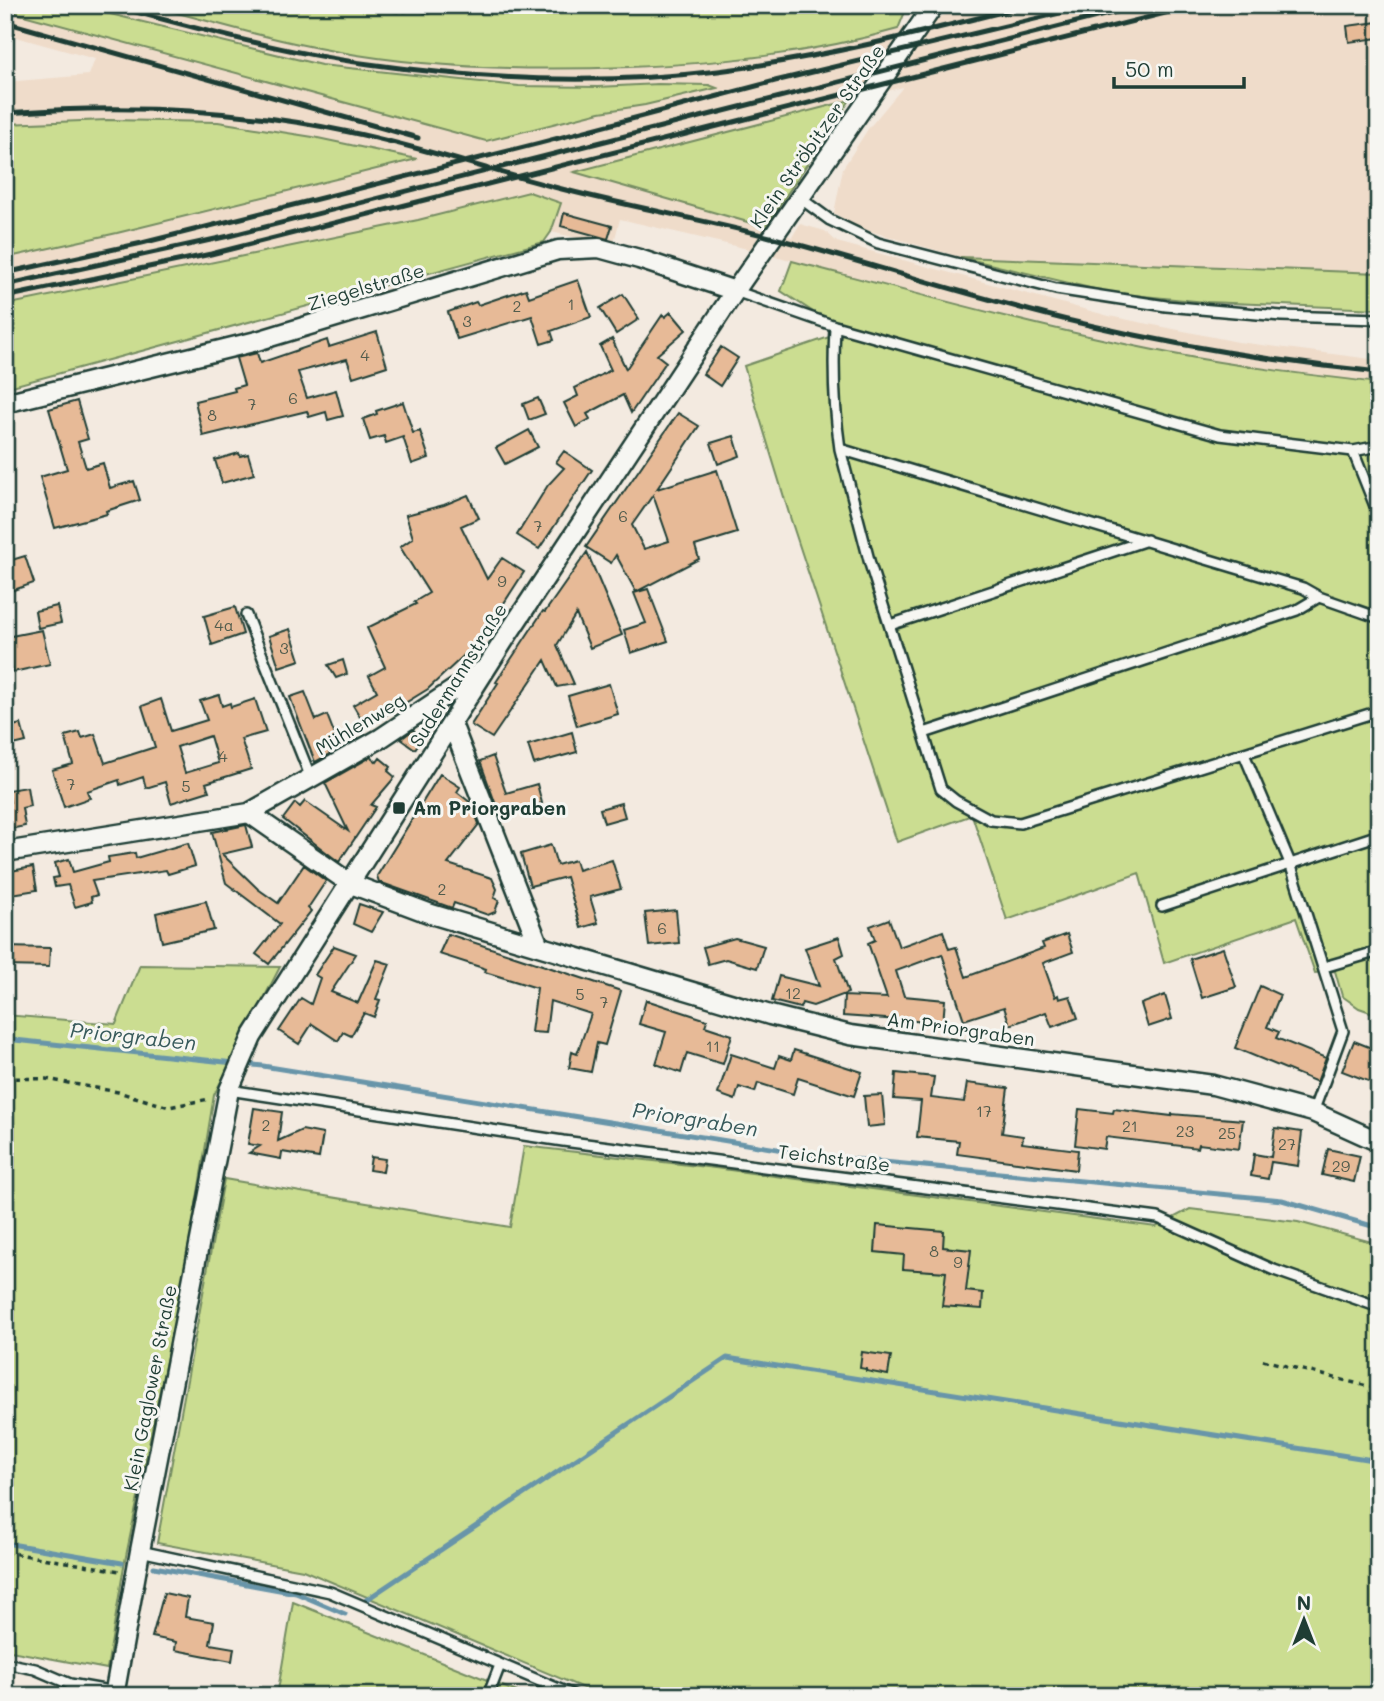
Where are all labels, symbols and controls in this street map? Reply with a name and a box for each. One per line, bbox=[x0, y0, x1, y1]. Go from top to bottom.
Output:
street label: Klein Ströbitzer Straße bbox=[744, 39, 890, 233]
scale bar bbox=[1114, 46, 1244, 90]
text: 50 m bbox=[1125, 55, 1174, 82]
street label: Ziegelstraße bbox=[304, 257, 427, 316]
house number: 1 bbox=[567, 293, 575, 314]
house number: 2 bbox=[513, 295, 521, 316]
house number: 3 bbox=[462, 310, 472, 331]
house number: 4 bbox=[360, 344, 370, 365]
house number: 6 bbox=[288, 387, 298, 408]
house number: 7 bbox=[248, 393, 257, 414]
house number: 8 bbox=[207, 404, 217, 425]
house number: 6 bbox=[618, 505, 628, 526]
house number: 7 bbox=[534, 515, 543, 536]
house number: 9 bbox=[497, 570, 507, 591]
street label: Sudermannstraße bbox=[403, 598, 512, 751]
house number: 4a bbox=[214, 614, 234, 635]
house number: 3 bbox=[279, 637, 289, 658]
street label: Mühlenweg bbox=[310, 687, 409, 760]
house number: 4 bbox=[218, 745, 228, 766]
house number: 7 bbox=[67, 773, 76, 794]
house number: 5 bbox=[181, 775, 191, 796]
place label: Am Priorgraben bbox=[413, 795, 566, 820]
marker: Am Priorgraben bbox=[391, 800, 407, 816]
house number: 2 bbox=[438, 878, 446, 899]
house number: 6 bbox=[657, 917, 667, 938]
house number: 12 bbox=[785, 982, 801, 1003]
house number: 5 bbox=[575, 983, 585, 1004]
house number: 7 bbox=[600, 991, 609, 1012]
street label: Am Priorgraben bbox=[886, 1006, 1037, 1051]
water label: Priorgraben bbox=[69, 1015, 198, 1056]
house number: 11 bbox=[706, 1035, 720, 1056]
water label: Priorgraben bbox=[631, 1095, 760, 1142]
house number: 17 bbox=[976, 1100, 992, 1121]
house number: 2 bbox=[262, 1114, 270, 1135]
house number: 21 bbox=[1122, 1115, 1138, 1136]
house number: 23 bbox=[1176, 1120, 1194, 1141]
house number: 25 bbox=[1218, 1122, 1236, 1143]
house number: 27 bbox=[1278, 1133, 1296, 1154]
street label: Teichstraße bbox=[777, 1138, 892, 1177]
house number: 29 bbox=[1332, 1155, 1350, 1176]
house number: 8 bbox=[929, 1240, 939, 1261]
house number: 9 bbox=[953, 1251, 963, 1272]
street label: Klein Gaglower Straße bbox=[117, 1283, 182, 1493]
north arrow bbox=[1268, 1586, 1338, 1656]
text: N bbox=[1297, 1590, 1311, 1615]

